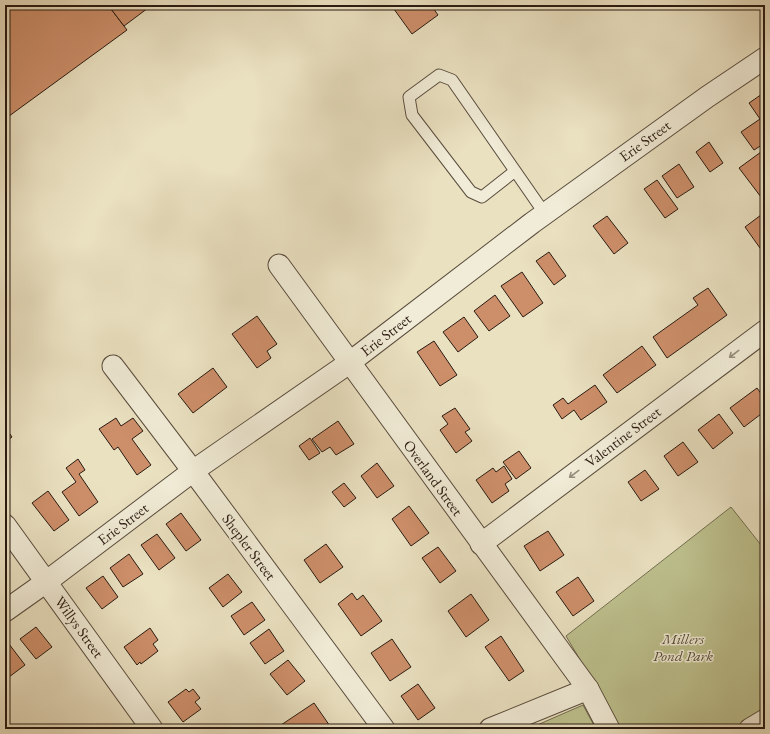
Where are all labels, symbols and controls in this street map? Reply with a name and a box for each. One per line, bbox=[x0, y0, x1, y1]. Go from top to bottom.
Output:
street label: Erie Street bbox=[615, 115, 674, 166]
street label: Erie Street bbox=[357, 309, 415, 360]
one-way arrow bbox=[728, 350, 739, 358]
street label: Valentine Street bbox=[581, 402, 665, 471]
street label: Overland Street bbox=[399, 436, 468, 520]
one-way arrow bbox=[569, 470, 580, 479]
street label: Erie Street bbox=[93, 498, 152, 549]
street label: Shepler Street bbox=[218, 510, 281, 584]
street label: Willys Street bbox=[51, 592, 108, 662]
park label: Millers Pond Park bbox=[653, 629, 713, 665]

